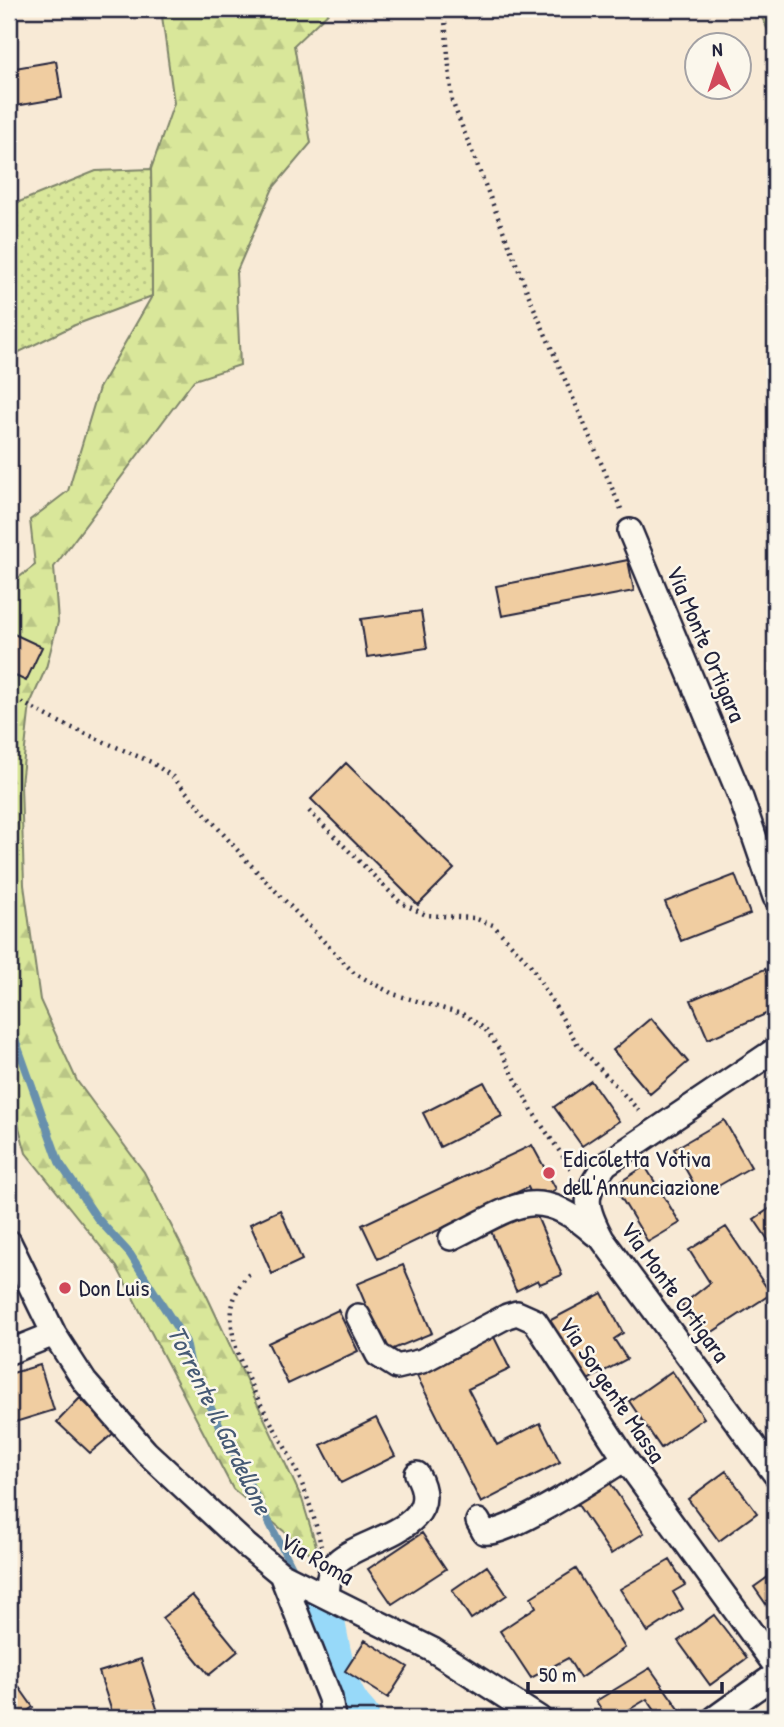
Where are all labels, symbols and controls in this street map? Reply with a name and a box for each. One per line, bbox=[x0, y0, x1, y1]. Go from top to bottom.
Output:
north arrow bbox=[682, 32, 752, 102]
text: N bbox=[711, 36, 723, 62]
street label: Via Monte Ortigara bbox=[660, 561, 754, 727]
place label: Edicoletta Votiva dell'Annunciazione bbox=[563, 1142, 720, 1202]
marker: Edicoletta Votiva dell'Annunciazione bbox=[541, 1165, 557, 1181]
street label: Via Monte Ortigara bbox=[614, 1215, 738, 1368]
place label: Don Luis bbox=[79, 1271, 150, 1303]
marker: Don Luis bbox=[57, 1280, 73, 1296]
street label: Via Sorgente Massa bbox=[552, 1310, 674, 1469]
water label: Torrente Il Gardellone bbox=[160, 1320, 282, 1522]
street label: Via Roma bbox=[275, 1524, 360, 1592]
scale bar bbox=[528, 1650, 723, 1694]
text: 50 m bbox=[539, 1660, 576, 1689]

